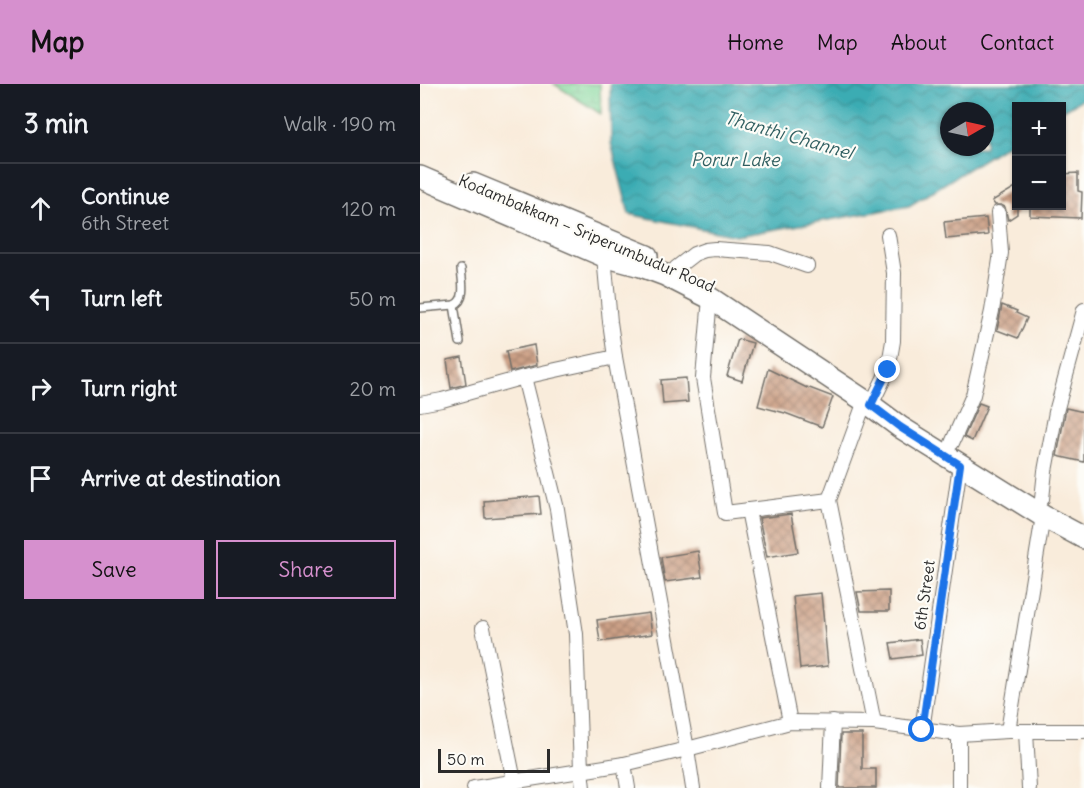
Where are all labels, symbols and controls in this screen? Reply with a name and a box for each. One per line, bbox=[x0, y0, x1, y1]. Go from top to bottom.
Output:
text: Map bbox=[30, 24, 84, 60]
text: Home bbox=[727, 29, 784, 56]
text: Map bbox=[817, 29, 858, 56]
text: About bbox=[891, 29, 947, 56]
text: Contact bbox=[980, 29, 1054, 56]
north arrow bbox=[940, 102, 994, 156]
map controls bbox=[1012, 102, 1066, 210]
button: + bbox=[1012, 102, 1066, 156]
water label: Thanthi Channel bbox=[722, 106, 859, 165]
text: 3 min bbox=[24, 107, 89, 140]
text: Walk · 190 m bbox=[284, 111, 396, 136]
water label: Porur Lake bbox=[691, 148, 781, 171]
button: − bbox=[1012, 156, 1066, 210]
street label: Kodambakkam – Sriperumbudur Road bbox=[456, 170, 718, 296]
text: Continue bbox=[81, 182, 170, 210]
icon: ahead bbox=[24, 192, 57, 225]
text: 120 m bbox=[342, 196, 396, 221]
text: 6th Street bbox=[81, 210, 169, 235]
icon: left bbox=[24, 282, 57, 315]
text: Turn left bbox=[81, 284, 162, 312]
text: 50 m bbox=[349, 286, 396, 311]
route end bbox=[874, 356, 900, 382]
icon: right bbox=[24, 372, 57, 405]
text: Turn right bbox=[81, 374, 177, 402]
text: 20 m bbox=[350, 376, 396, 401]
icon: arrive bbox=[24, 462, 57, 495]
text: Arrive at destination bbox=[81, 464, 281, 492]
button: Save bbox=[24, 540, 204, 599]
button: Share bbox=[216, 540, 396, 599]
street label: 6th Street bbox=[909, 558, 939, 631]
route start bbox=[908, 716, 934, 742]
scale bar bbox=[438, 746, 550, 774]
text: 50 m bbox=[447, 749, 485, 769]

